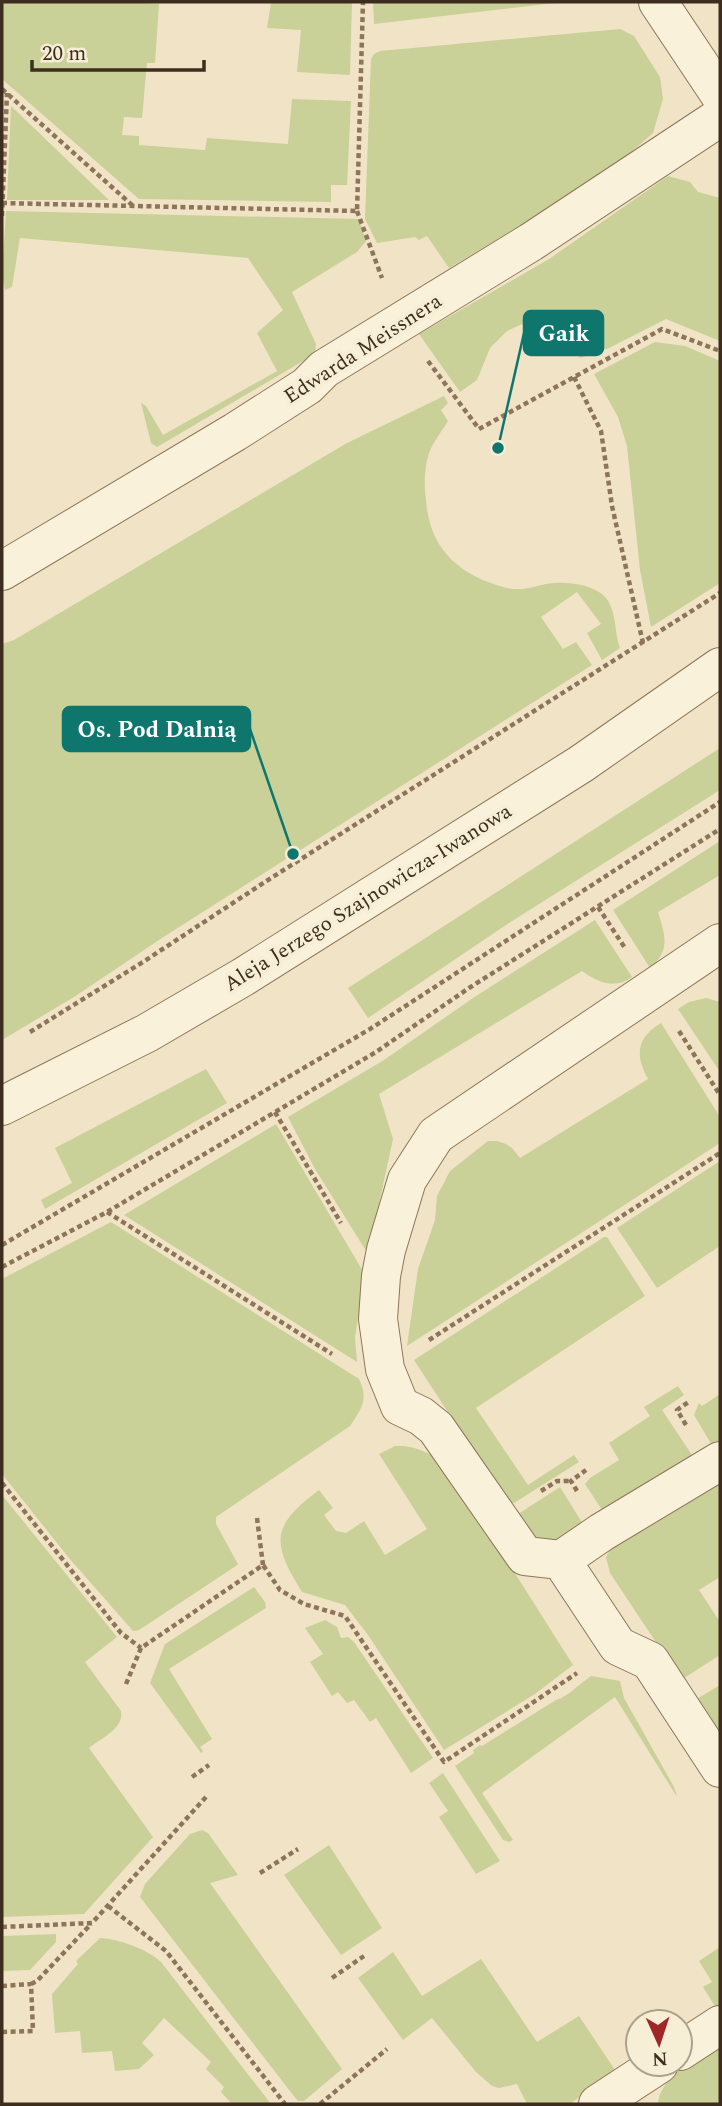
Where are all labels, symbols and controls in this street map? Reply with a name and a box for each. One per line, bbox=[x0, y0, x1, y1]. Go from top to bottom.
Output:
scale bar bbox=[32, 28, 203, 72]
text: 20 m bbox=[42, 38, 86, 70]
street label: Edwarda Meissnera bbox=[277, 285, 449, 412]
callout: Gaik bbox=[524, 311, 603, 355]
text: Gaik bbox=[539, 317, 590, 352]
callout: Os. Pod Dalnią bbox=[63, 707, 250, 751]
text: Os. Pod Dalnią bbox=[78, 713, 237, 748]
street label: Aleja Jerzego Szajnowicza-Iwanowa bbox=[218, 795, 519, 1000]
north arrow bbox=[624, 2008, 694, 2078]
text: N bbox=[651, 2044, 668, 2073]

